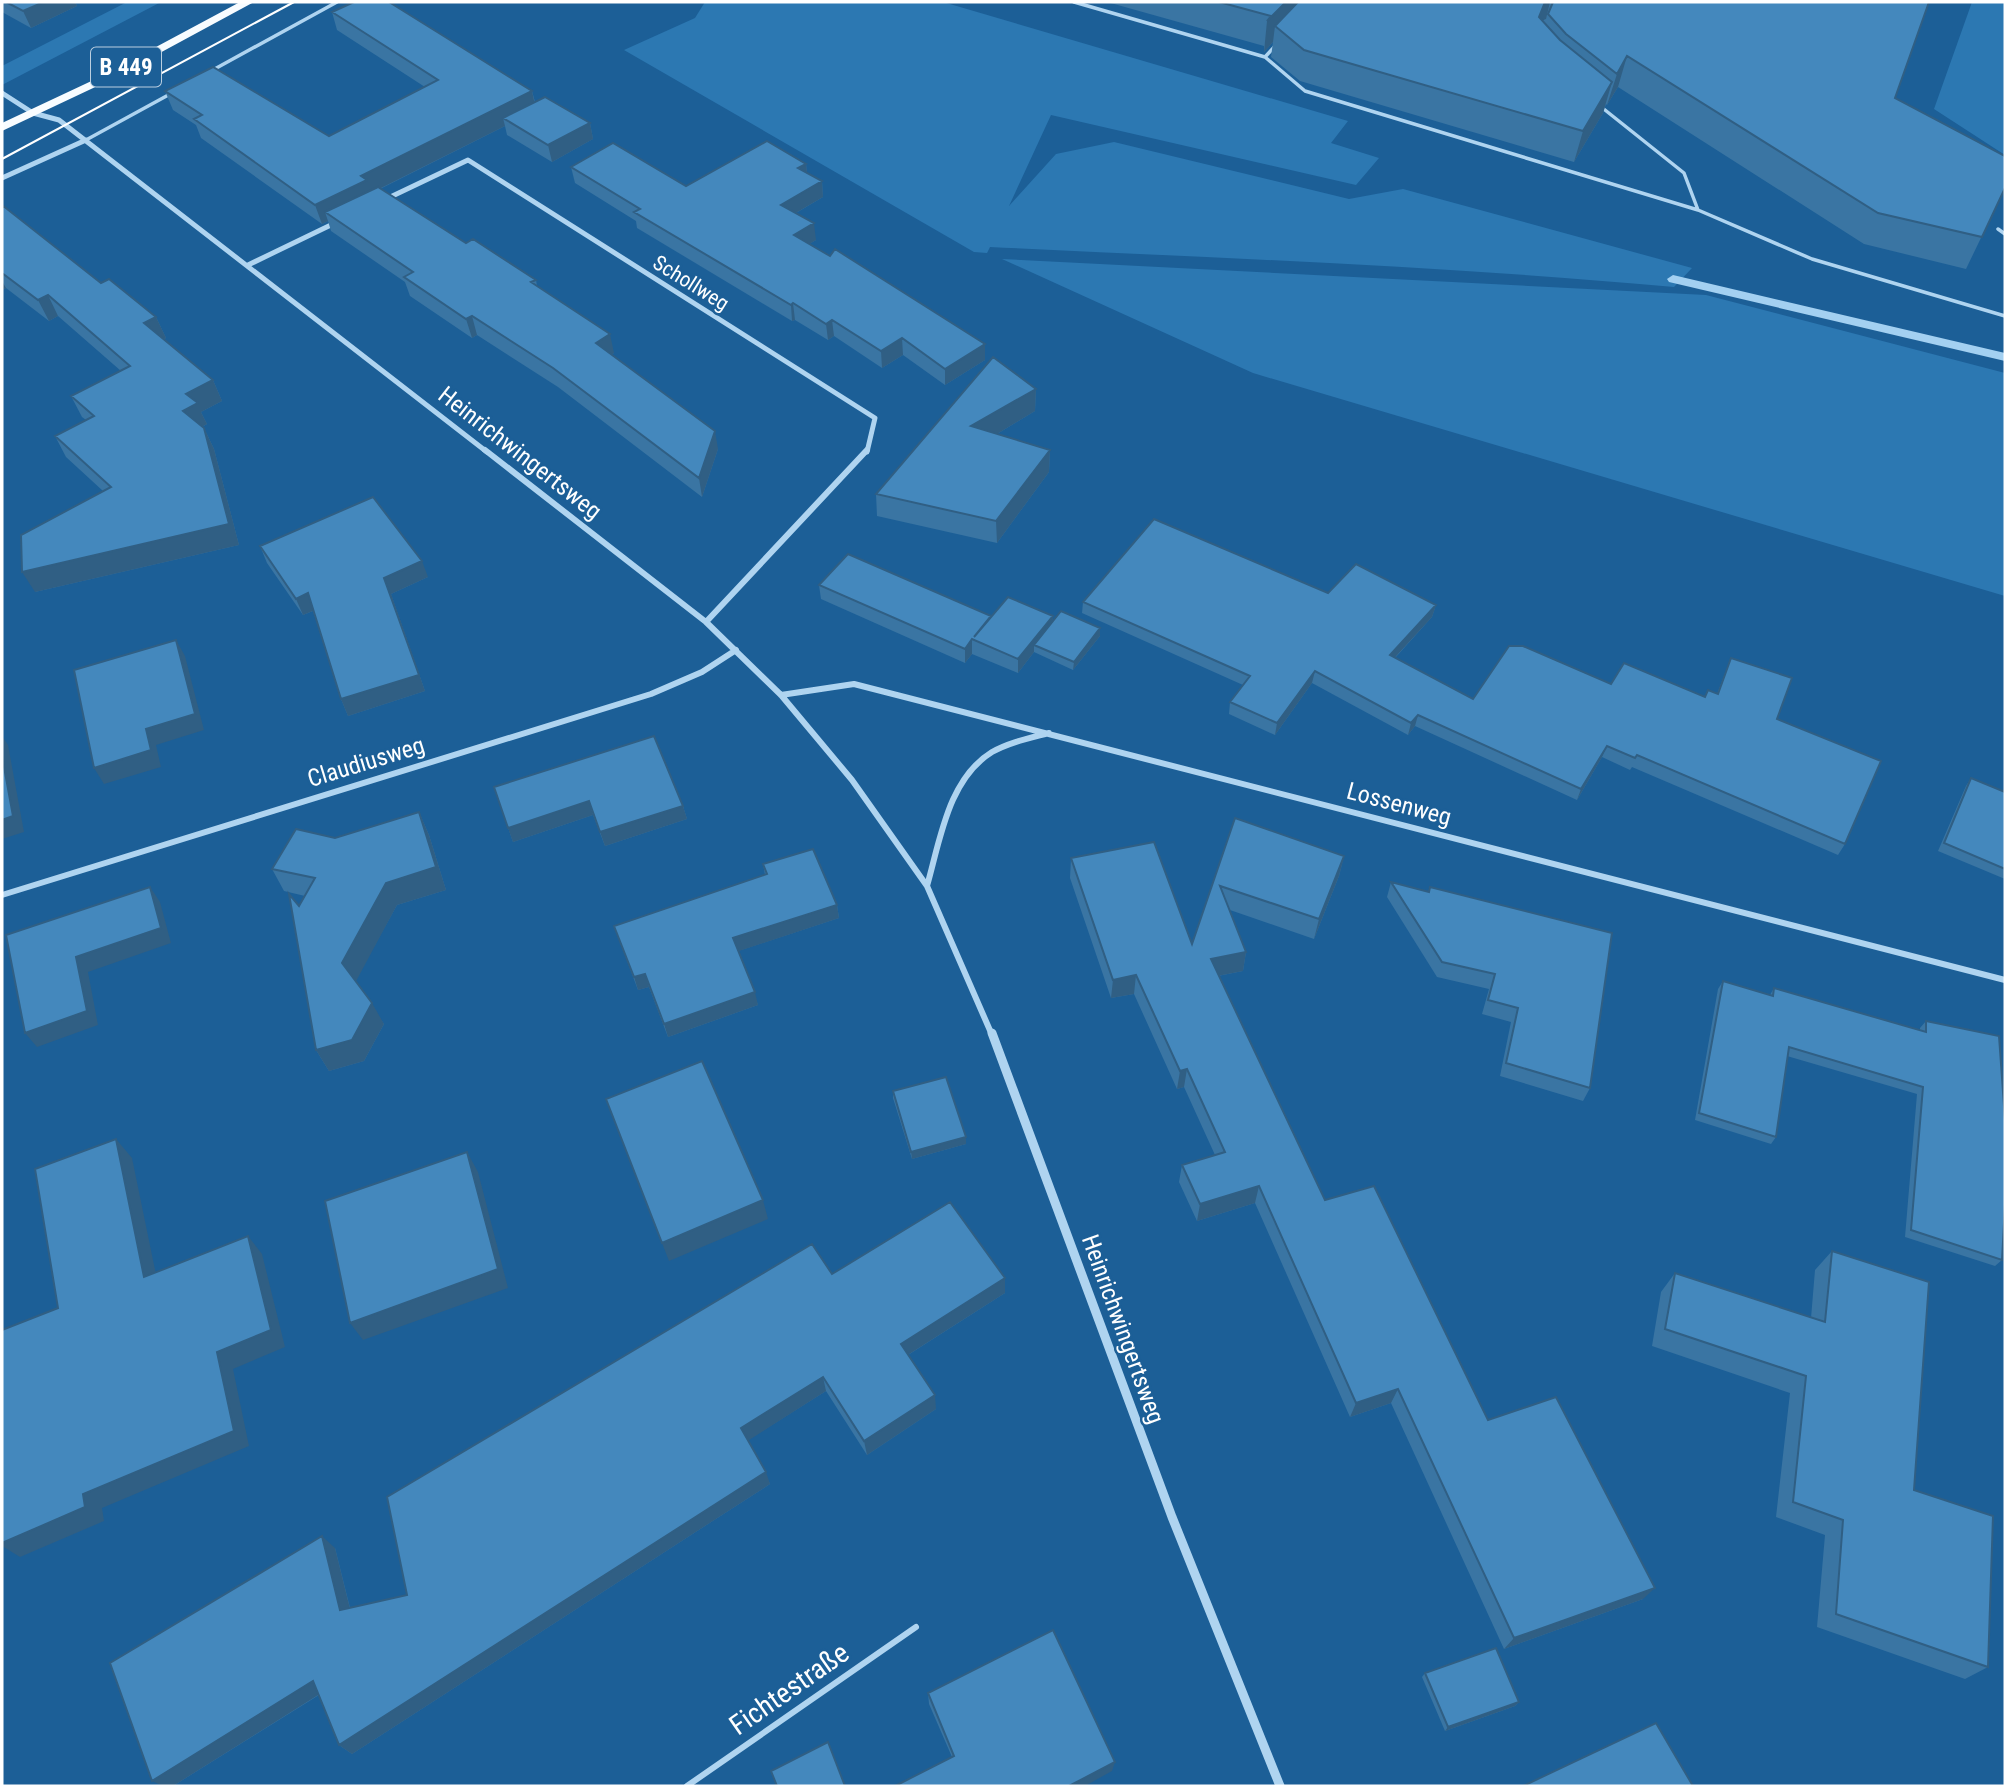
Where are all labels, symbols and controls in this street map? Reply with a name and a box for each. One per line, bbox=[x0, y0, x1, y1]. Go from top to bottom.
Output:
road number: B 449 bbox=[91, 48, 161, 86]
street label: Schollweg bbox=[649, 250, 733, 316]
street label: Heinrichwingertsweg bbox=[433, 381, 607, 525]
street label: Claudiusweg bbox=[304, 731, 428, 793]
street label: Lossenweg bbox=[1344, 777, 1454, 831]
street label: Heinrichwingertsweg bbox=[1076, 1231, 1170, 1427]
street label: Fichtestraße bbox=[723, 1636, 855, 1742]

